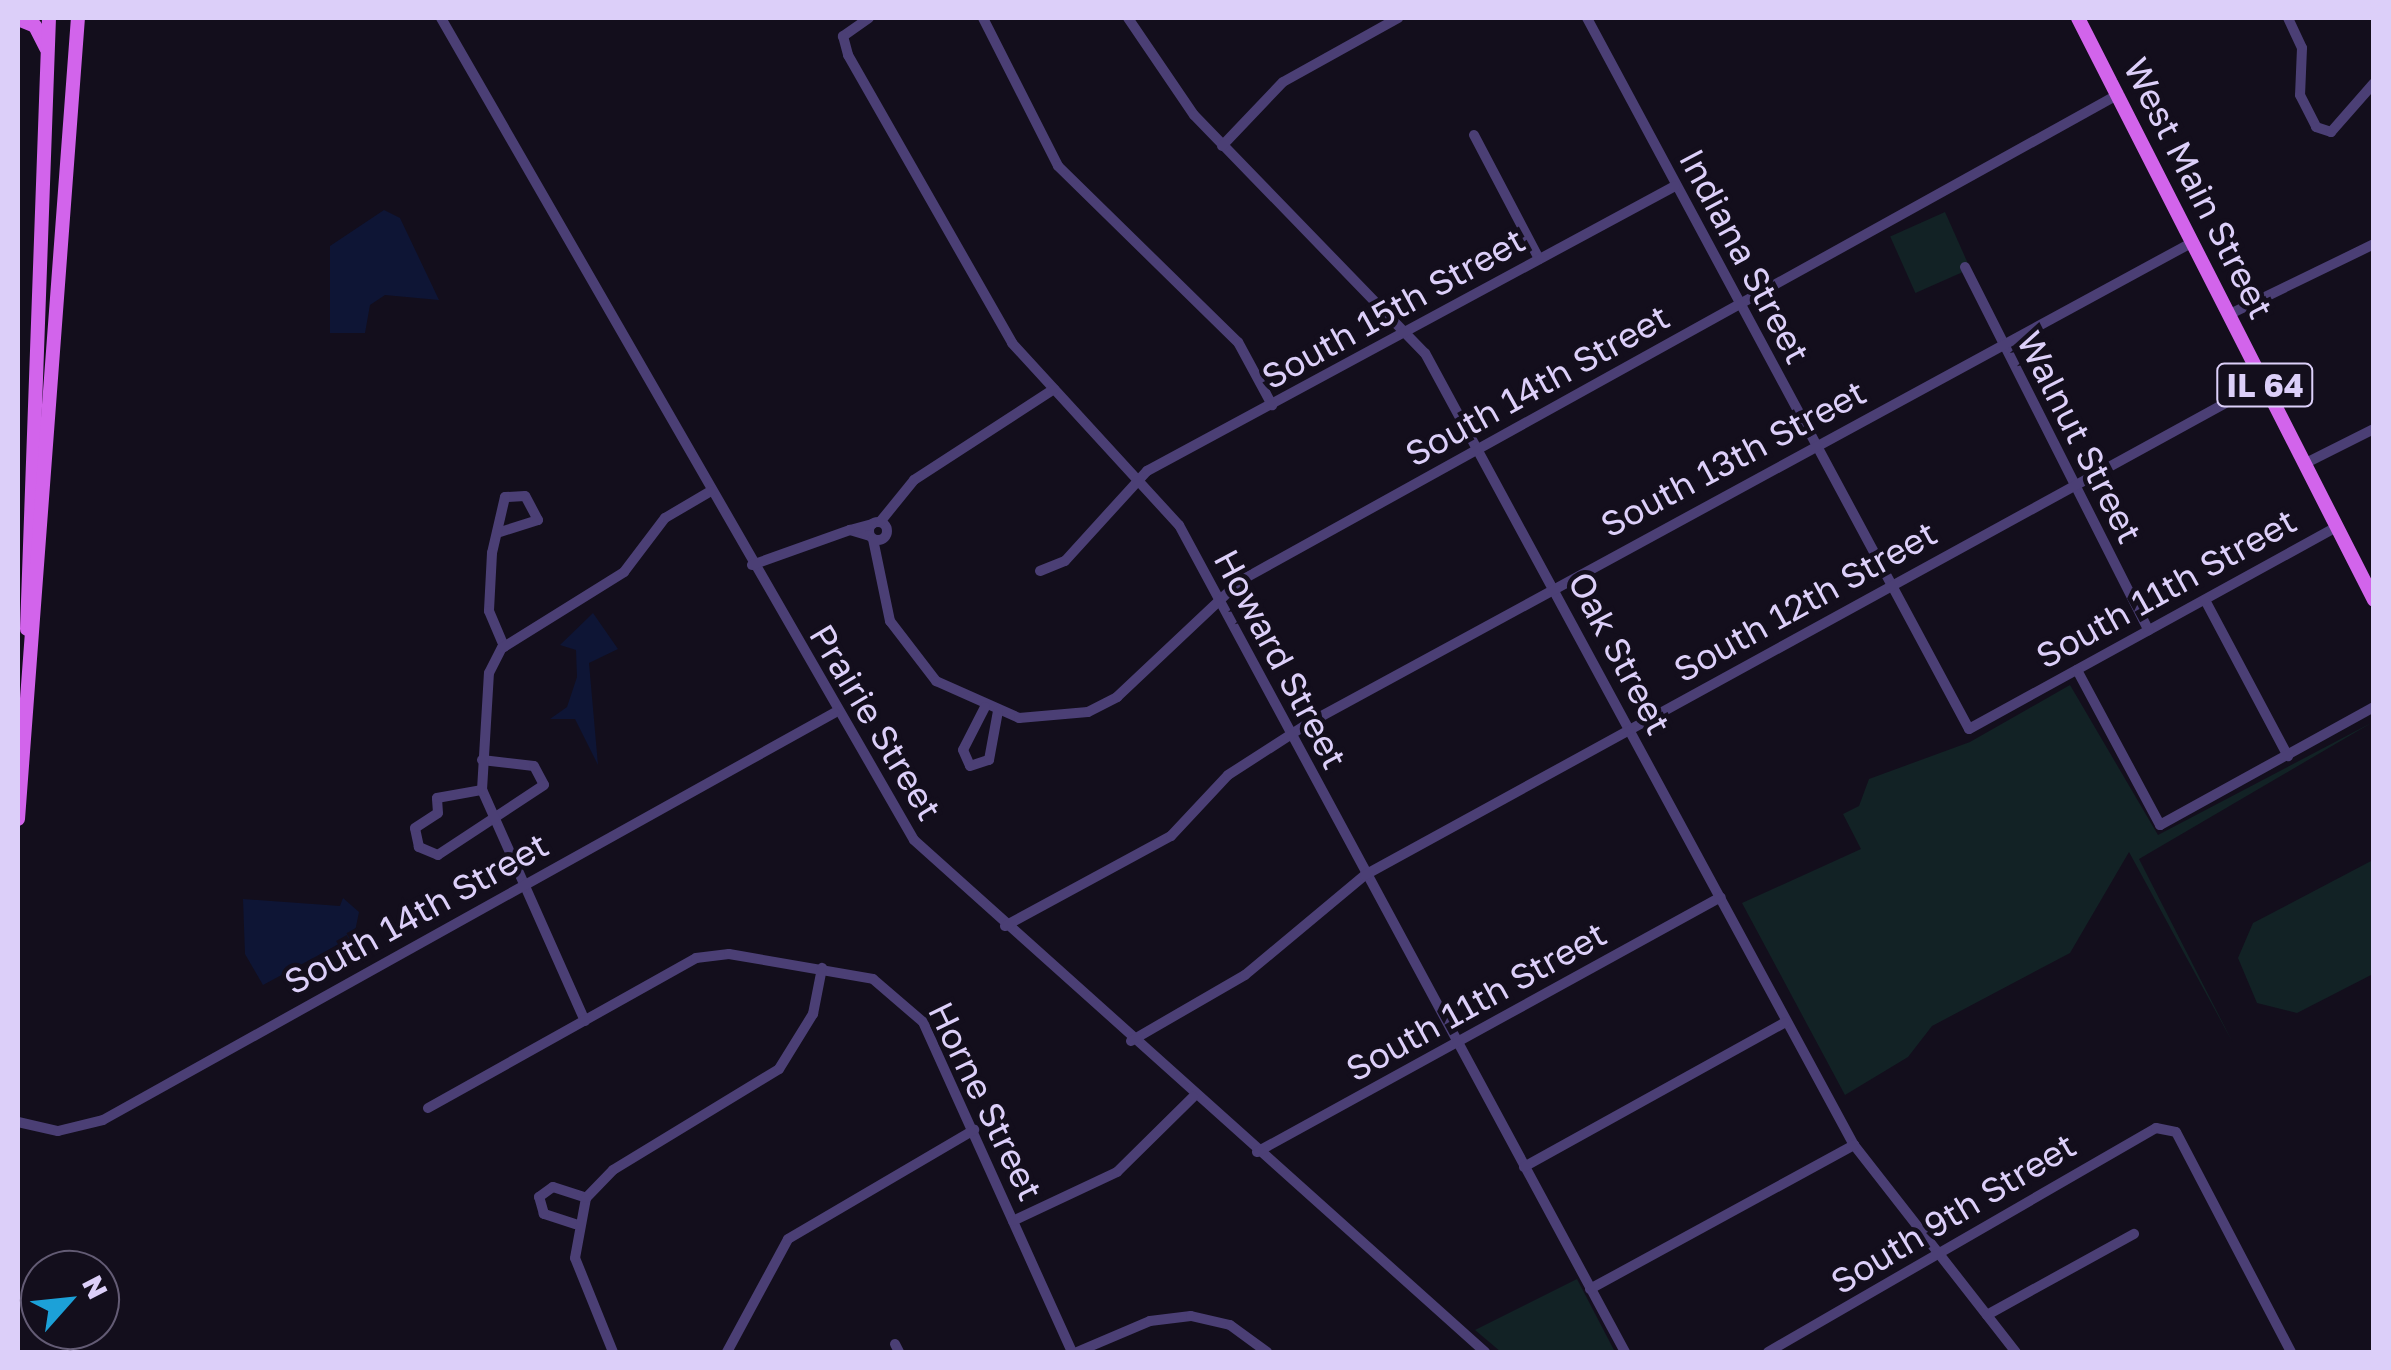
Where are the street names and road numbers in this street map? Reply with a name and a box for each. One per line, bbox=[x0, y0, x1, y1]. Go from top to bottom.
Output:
street label: West Main Street bbox=[2115, 51, 2283, 325]
street label: Indiana Street bbox=[1671, 142, 1819, 370]
street label: South 15th Street bbox=[1254, 218, 1532, 398]
street label: South 14th Street bbox=[1398, 295, 1676, 475]
street label: Walnut Street bbox=[2009, 324, 2151, 550]
road number: IL 64 bbox=[2215, 358, 2315, 412]
street label: South 13th Street bbox=[1593, 370, 1873, 546]
street label: South 11th Street bbox=[2029, 499, 2303, 677]
street label: South 12th Street bbox=[1666, 511, 1944, 691]
street label: Howard Street bbox=[1206, 542, 1356, 776]
street label: Oak Street bbox=[1560, 565, 1680, 741]
street label: Prairie Street bbox=[801, 616, 951, 828]
street label: South 14th Street bbox=[277, 823, 555, 1003]
street label: South 11th Street bbox=[1339, 912, 1613, 1090]
street label: Horne Street bbox=[920, 995, 1052, 1207]
street label: South 9th Street bbox=[1823, 1123, 2083, 1303]

